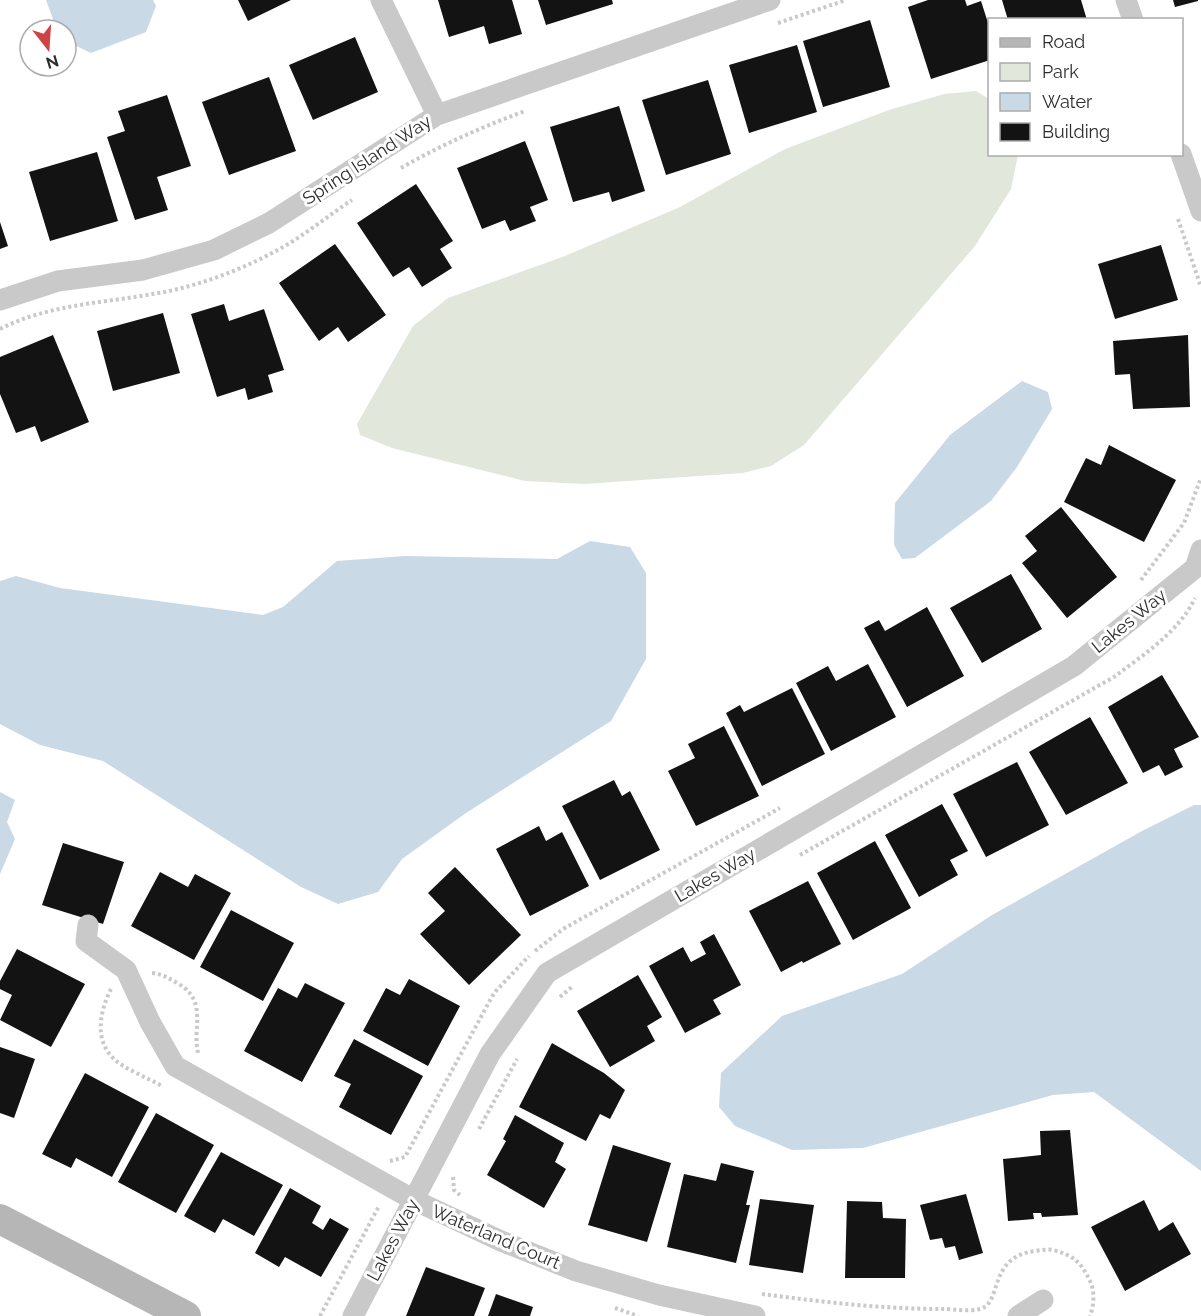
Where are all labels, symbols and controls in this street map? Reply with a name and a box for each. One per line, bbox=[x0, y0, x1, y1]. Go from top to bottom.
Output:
north arrow bbox=[18, 18, 78, 78]
legend bbox=[988, 18, 1183, 156]
text: Road bbox=[1042, 31, 1085, 52]
text: N bbox=[44, 51, 61, 73]
text: Park bbox=[1042, 61, 1079, 82]
text: Water bbox=[1042, 91, 1093, 112]
street label: Spring Island Way bbox=[298, 110, 435, 209]
text: Building bbox=[1042, 121, 1110, 142]
street label: Lakes Way bbox=[1087, 584, 1170, 657]
street label: Lakes Way bbox=[671, 843, 759, 906]
street label: Lakes Way bbox=[362, 1195, 423, 1284]
street label: Waterland Court bbox=[429, 1200, 564, 1273]

